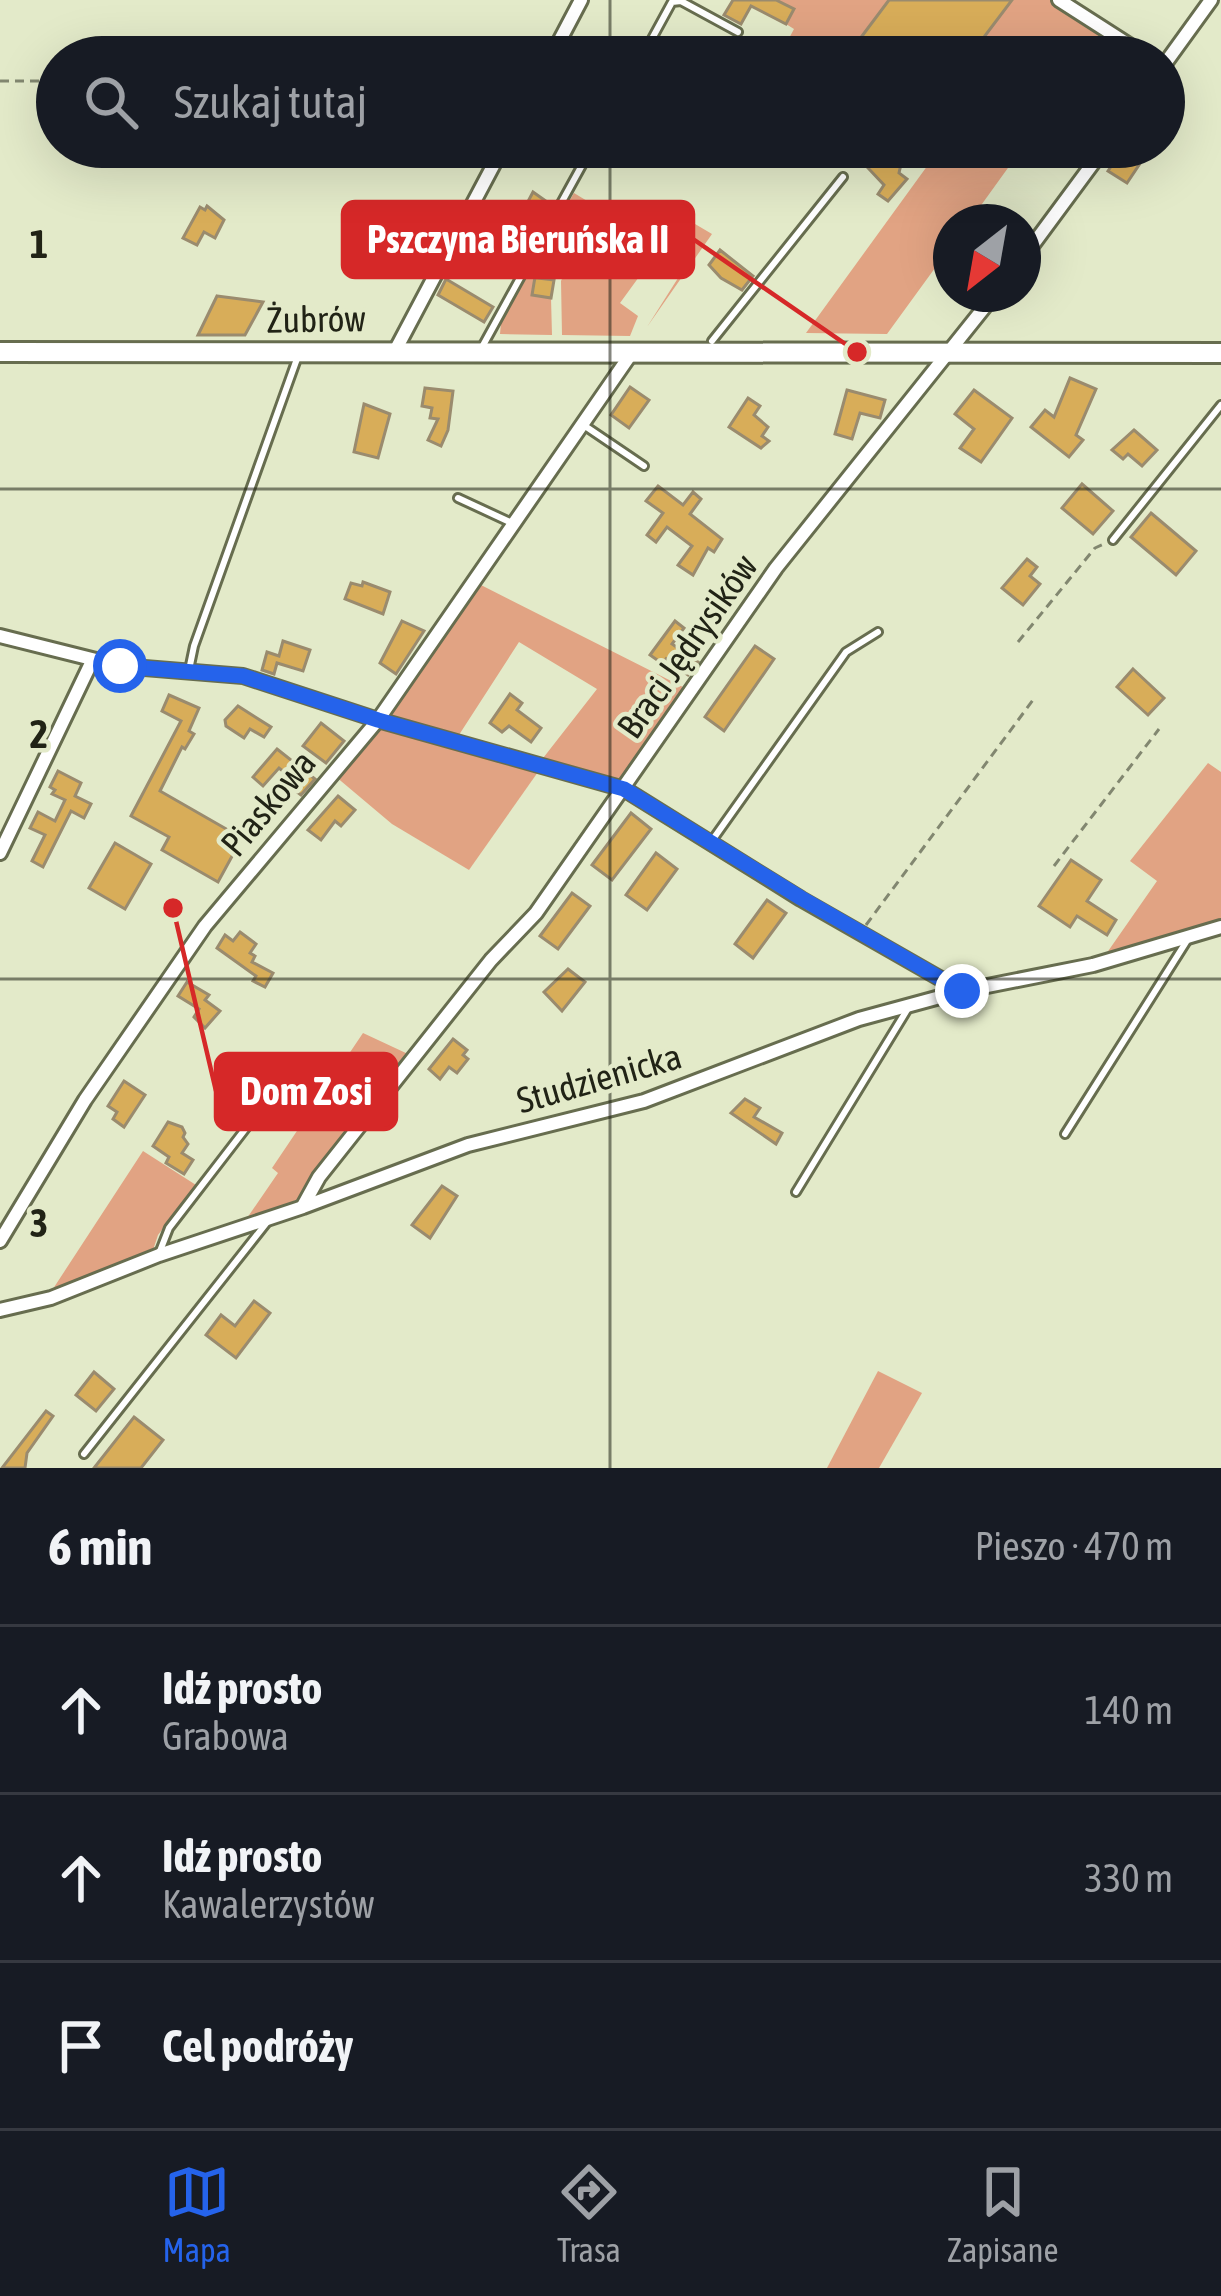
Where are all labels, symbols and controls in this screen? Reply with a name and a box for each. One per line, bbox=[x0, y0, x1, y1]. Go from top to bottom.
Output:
search box bbox=[36, 36, 1185, 168]
icon: search bbox=[78, 69, 144, 135]
text: Szukaj tutaj bbox=[174, 76, 367, 128]
callout: Pszczyna Bieruńska II bbox=[343, 202, 693, 277]
north arrow bbox=[933, 204, 1041, 312]
text: Pszczyna Bieruńska II bbox=[367, 217, 669, 261]
text: 1 bbox=[30, 222, 48, 266]
street label: Żubrów bbox=[266, 297, 366, 341]
street label: Braci Jędrysików bbox=[608, 546, 766, 746]
route start bbox=[93, 639, 147, 693]
text: 2 bbox=[30, 712, 48, 756]
street label: Piaskowa bbox=[212, 742, 324, 864]
route end bbox=[935, 964, 989, 1018]
street label: Studzienicka bbox=[512, 1034, 686, 1122]
callout: Dom Zosi bbox=[216, 1054, 396, 1129]
text: Dom Zosi bbox=[240, 1069, 372, 1113]
text: 3 bbox=[30, 1201, 48, 1245]
text: 6 min bbox=[48, 1517, 152, 1576]
text: Pieszo · 470 m bbox=[975, 1524, 1173, 1568]
text: Idź prosto bbox=[162, 1662, 322, 1714]
icon: ahead bbox=[48, 1677, 114, 1743]
text: 140 m bbox=[1085, 1688, 1173, 1732]
text: Grabowa bbox=[162, 1714, 289, 1758]
text: Idź prosto bbox=[162, 1830, 322, 1882]
icon: ahead bbox=[48, 1845, 114, 1911]
text: 330 m bbox=[1085, 1856, 1173, 1900]
text: Kawalerzystów bbox=[162, 1882, 375, 1926]
icon: arrive bbox=[48, 2013, 114, 2079]
text: Cel podróży bbox=[162, 2020, 353, 2072]
tab: Mapa bbox=[163, 2159, 231, 2269]
tab: Trasa bbox=[556, 2159, 622, 2269]
tab: Zapisane bbox=[947, 2159, 1058, 2269]

